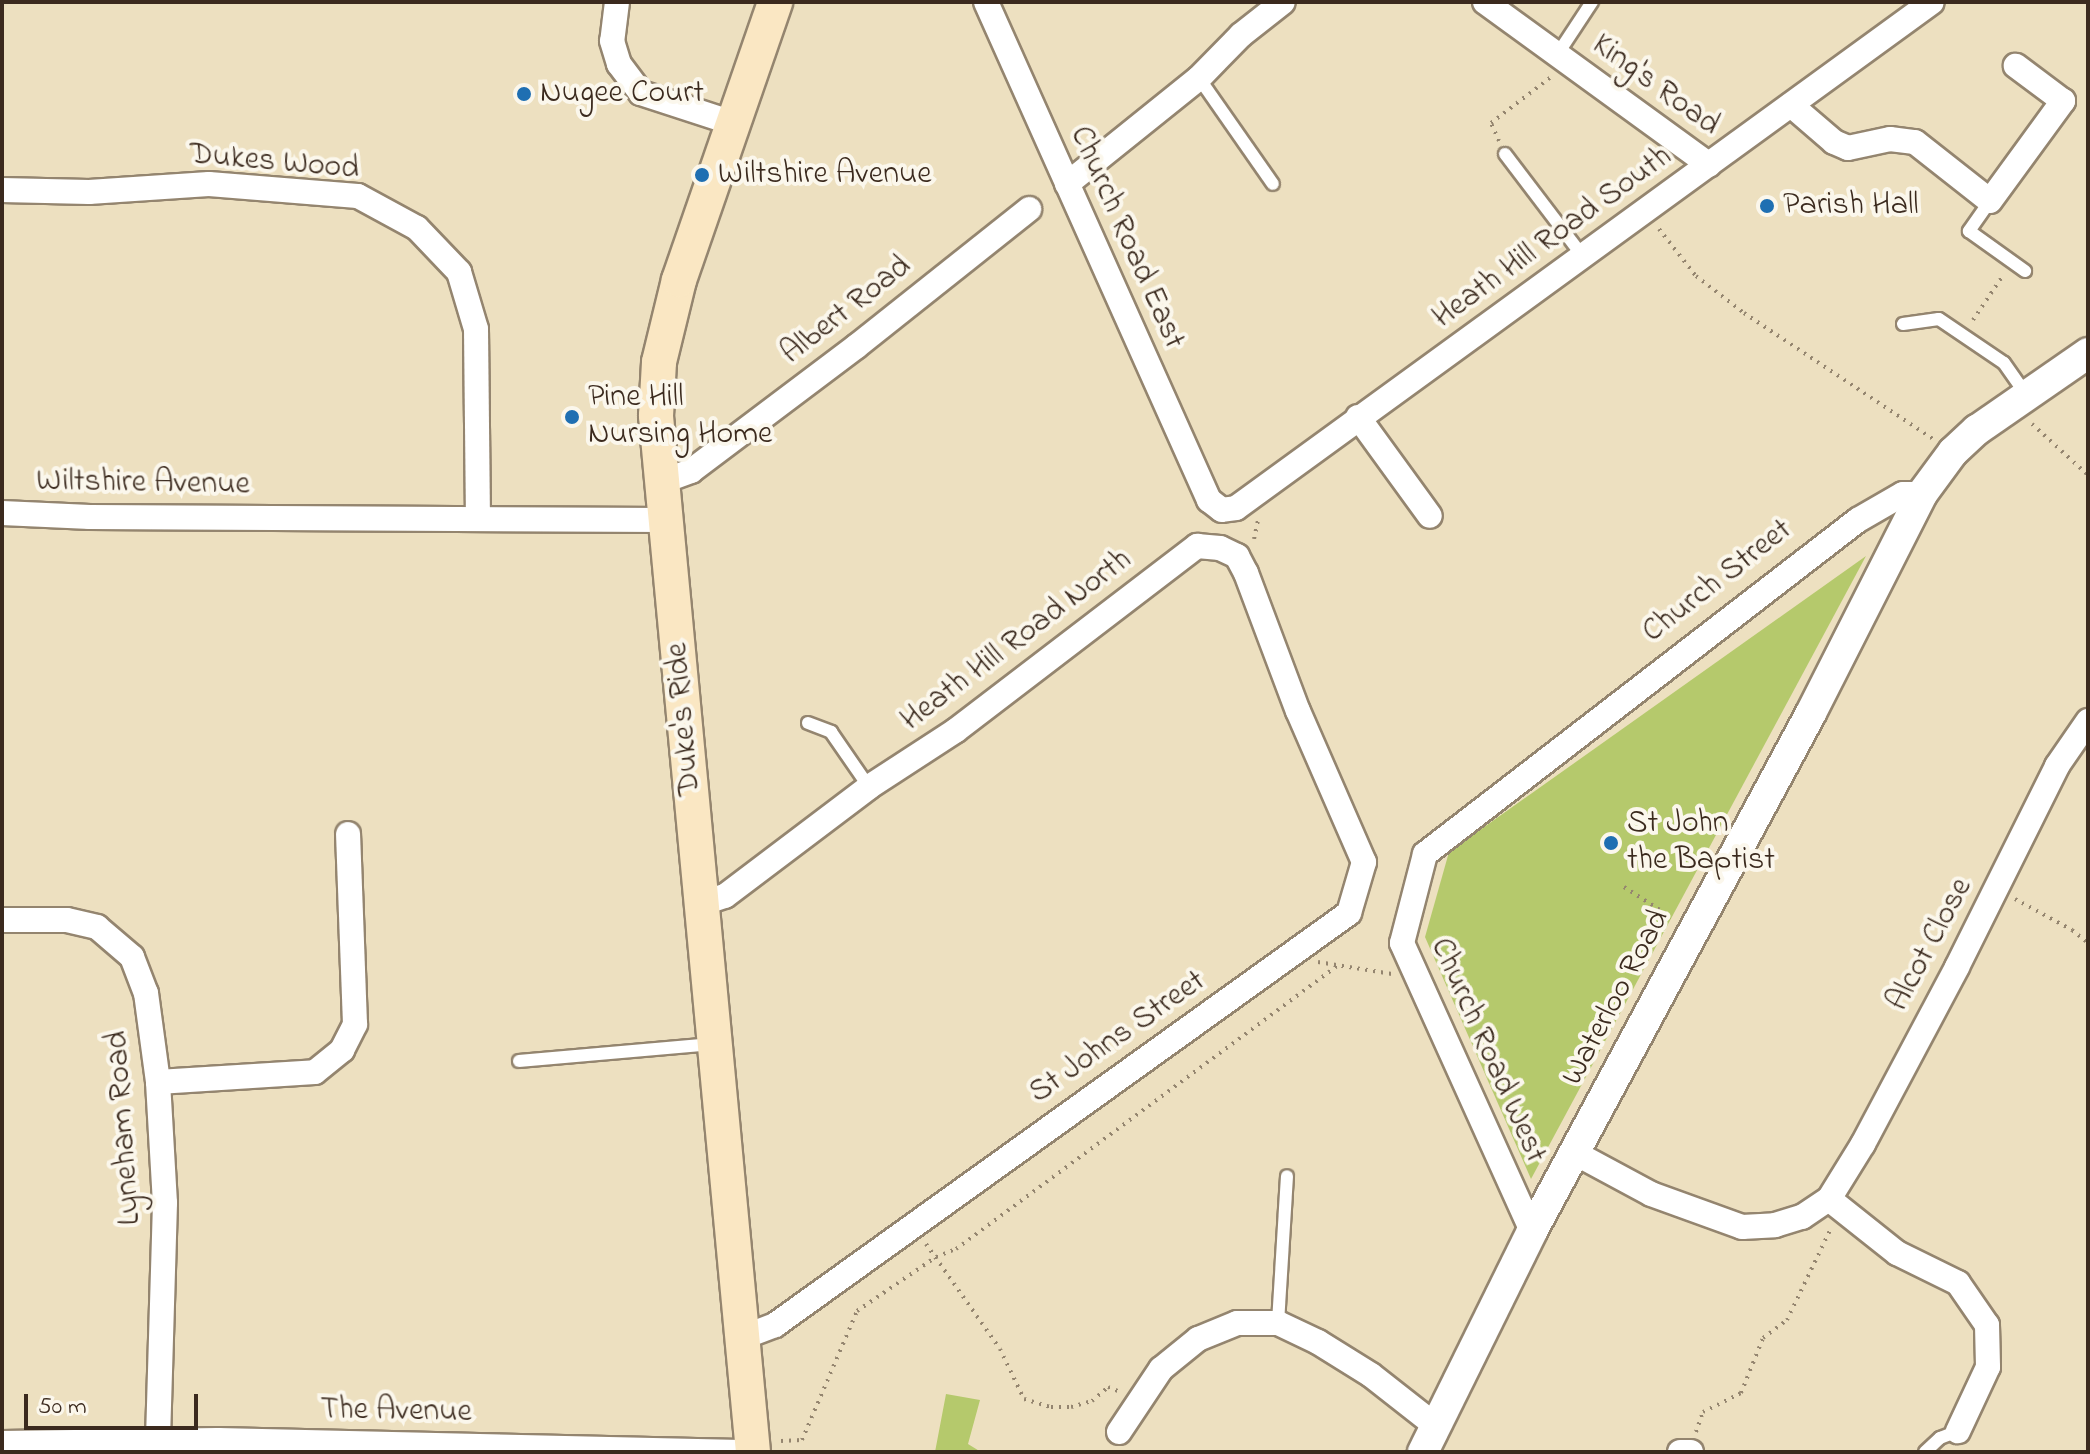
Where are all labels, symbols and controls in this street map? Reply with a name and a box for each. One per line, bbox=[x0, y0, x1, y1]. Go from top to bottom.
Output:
street label: King's Road bbox=[1584, 27, 1726, 145]
place label: Nugee Court bbox=[540, 75, 704, 113]
marker: Nugee Court bbox=[515, 85, 533, 103]
street label: Church Road East bbox=[1060, 121, 1192, 355]
street label: Dukes Wood bbox=[187, 136, 361, 190]
street label: Heath Hill Road South bbox=[1426, 138, 1680, 338]
place label: Wiltshire Avenue bbox=[718, 156, 931, 194]
marker: Wiltshire Avenue bbox=[693, 166, 711, 184]
place label: Parish Hall bbox=[1783, 187, 1919, 225]
marker: Parish Hall bbox=[1758, 197, 1776, 215]
street label: Albert Road bbox=[774, 248, 920, 374]
place label: Pine Hill Nursing Home bbox=[588, 380, 772, 455]
marker: Pine Hill Nursing Home bbox=[563, 408, 581, 426]
street label: Wiltshire Avenue bbox=[36, 463, 250, 505]
street label: Church Street bbox=[1636, 512, 1800, 652]
street label: Heath Hill Road North bbox=[894, 542, 1140, 740]
street label: Duke's Ride bbox=[659, 641, 711, 797]
place label: St John the Baptist bbox=[1627, 806, 1775, 881]
marker: St John the Baptist bbox=[1602, 834, 1620, 852]
street label: Alcot Close bbox=[1880, 872, 1982, 1018]
street label: Waterloo Road bbox=[1555, 904, 1679, 1092]
street label: Church Road West bbox=[1420, 933, 1554, 1169]
street label: St Johns Street bbox=[1022, 963, 1214, 1113]
street label: Lyneham Road bbox=[99, 1030, 151, 1226]
scale bar bbox=[28, 1378, 202, 1428]
text: 50 m bbox=[38, 1390, 87, 1425]
street label: The Avenue bbox=[320, 1391, 472, 1433]

